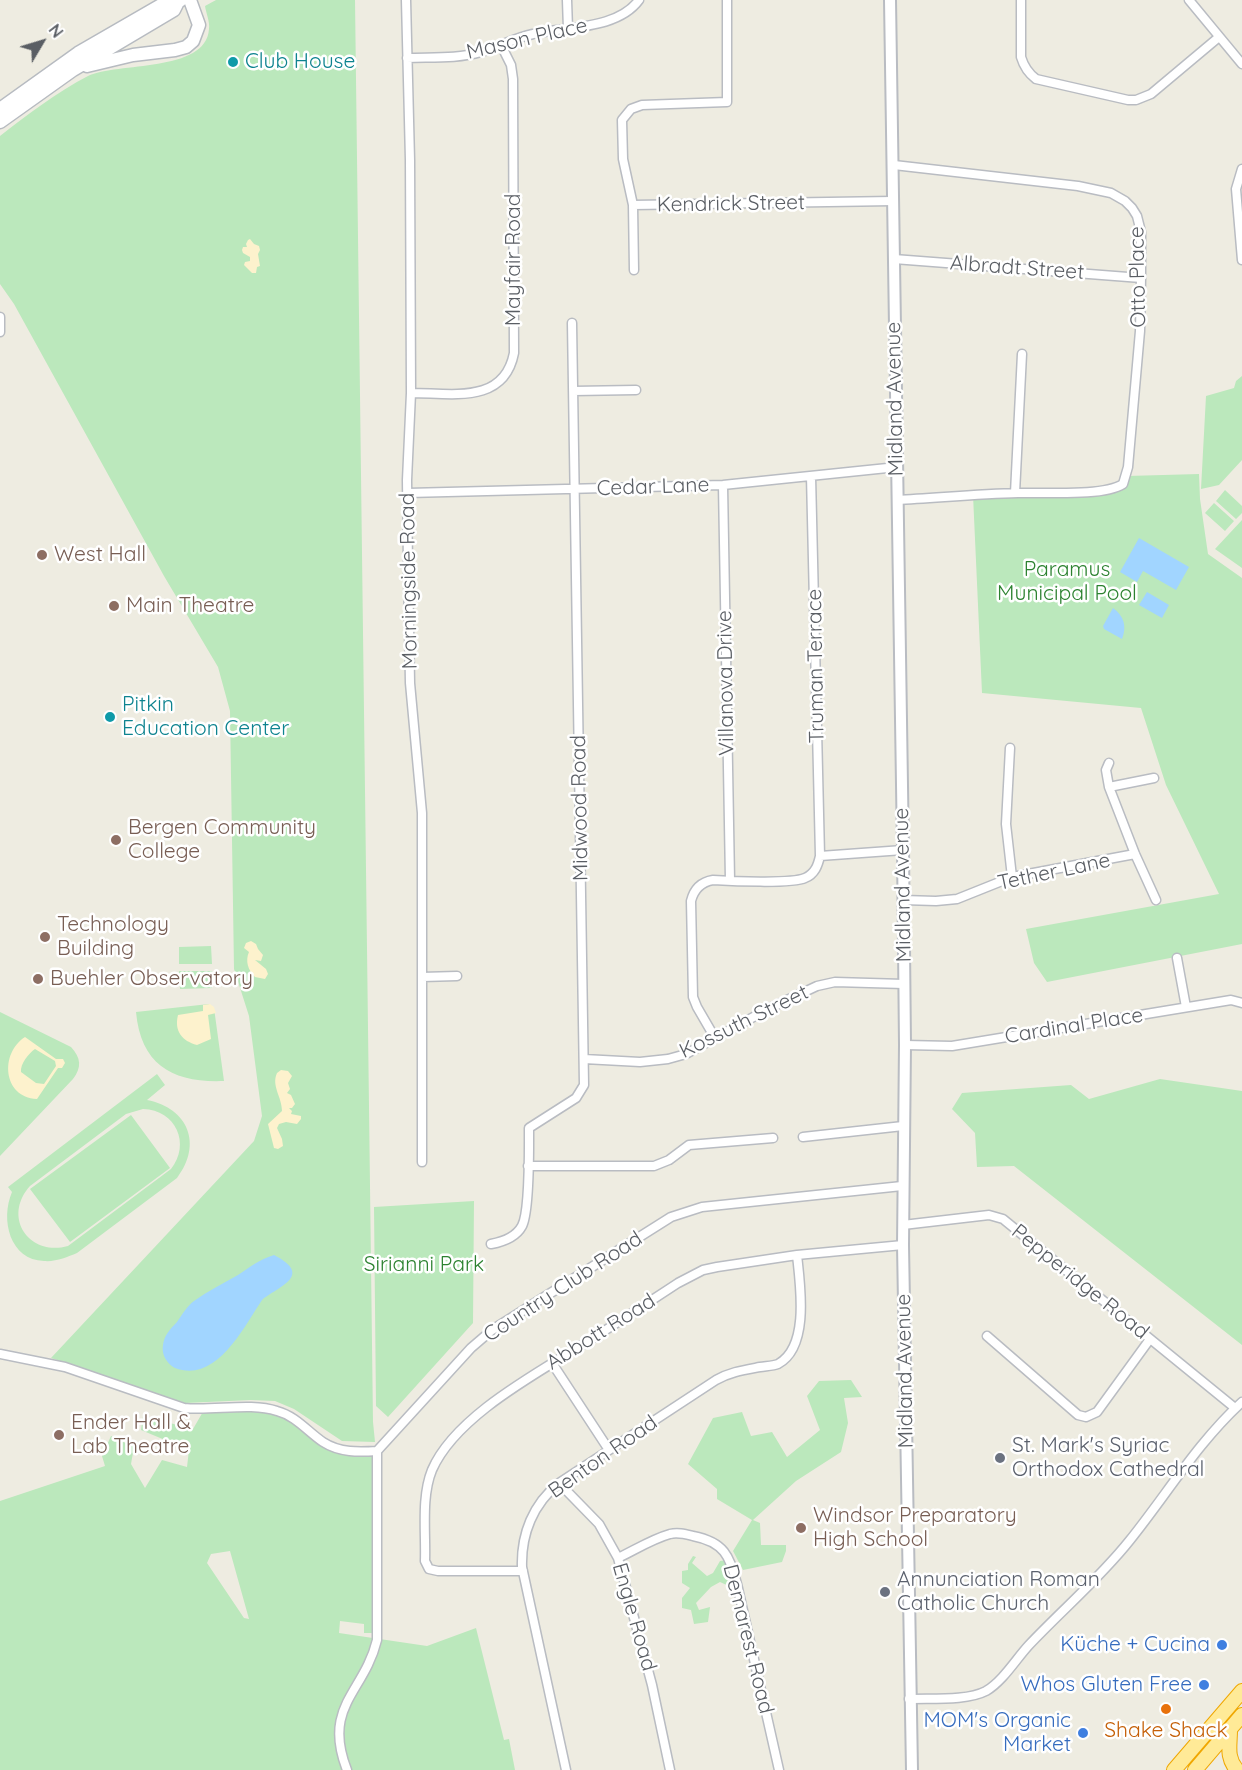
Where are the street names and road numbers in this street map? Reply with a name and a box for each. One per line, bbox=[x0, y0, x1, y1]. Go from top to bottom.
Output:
street label: Mason Place bbox=[464, 13, 590, 65]
street label: Kendrick Street bbox=[657, 190, 805, 218]
street label: Mayfair Road bbox=[501, 194, 527, 326]
street label: Otto Place bbox=[1125, 226, 1151, 328]
street label: Albradt Street bbox=[949, 251, 1085, 285]
street label: Midland Avenue bbox=[881, 322, 909, 476]
street label: Cedar Lane bbox=[596, 472, 710, 502]
street label: Morningside Road bbox=[395, 493, 423, 669]
street label: Truman Terrace bbox=[802, 588, 830, 744]
street label: Villanova Drive bbox=[712, 610, 740, 756]
street label: Midwood Road bbox=[566, 735, 594, 881]
street label: Midland Avenue bbox=[889, 808, 917, 962]
street label: Tether Lane bbox=[995, 848, 1113, 896]
street label: Kossuth Street bbox=[675, 980, 813, 1064]
street label: Cardinal Place bbox=[1003, 1003, 1145, 1049]
street label: Pepperidge Road bbox=[1006, 1219, 1154, 1345]
street label: Country Club Road bbox=[479, 1226, 647, 1348]
street label: Abbott Road bbox=[542, 1289, 660, 1375]
street label: Midland Avenue bbox=[891, 1294, 919, 1448]
street label: Benton Road bbox=[544, 1410, 662, 1504]
street label: Engle Road bbox=[607, 1560, 661, 1674]
street label: Demarest Road bbox=[717, 1562, 779, 1716]

